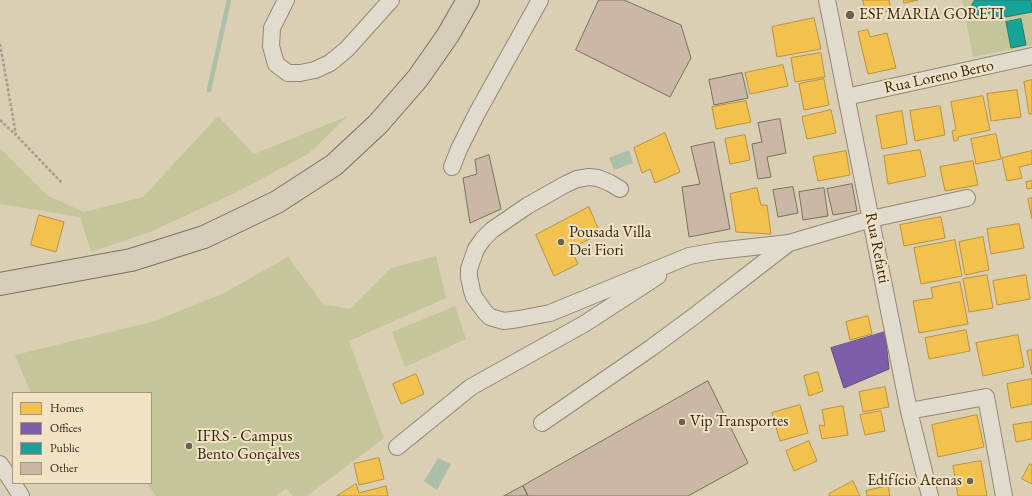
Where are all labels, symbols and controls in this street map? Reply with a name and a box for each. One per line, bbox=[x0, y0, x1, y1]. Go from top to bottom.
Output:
place label: ESF MARIA GORETI bbox=[859, 5, 1004, 25]
marker: ESF MARIA GORETI bbox=[844, 9, 856, 21]
street label: Rua Loreno Berto bbox=[882, 56, 996, 98]
street label: Rua Refatti bbox=[861, 211, 893, 285]
place label: Pousada Villa Dei Fiori bbox=[569, 223, 651, 261]
marker: Pousada Villa Dei Fiori bbox=[556, 237, 566, 247]
legend bbox=[12, 392, 152, 484]
text: Homes bbox=[50, 400, 84, 416]
place label: Vip Transportes bbox=[690, 412, 788, 432]
marker: Vip Transportes bbox=[677, 417, 687, 427]
text: Offices bbox=[50, 420, 82, 436]
place label: IFRS - Campus Bento Gonçalves bbox=[197, 427, 300, 465]
text: Public bbox=[50, 440, 80, 456]
marker: IFRS - Campus Bento Gonçalves bbox=[184, 441, 194, 451]
text: Other bbox=[50, 460, 78, 476]
place label: Edifício Atenas bbox=[867, 471, 962, 491]
marker: Edifício Atenas bbox=[965, 476, 975, 486]

